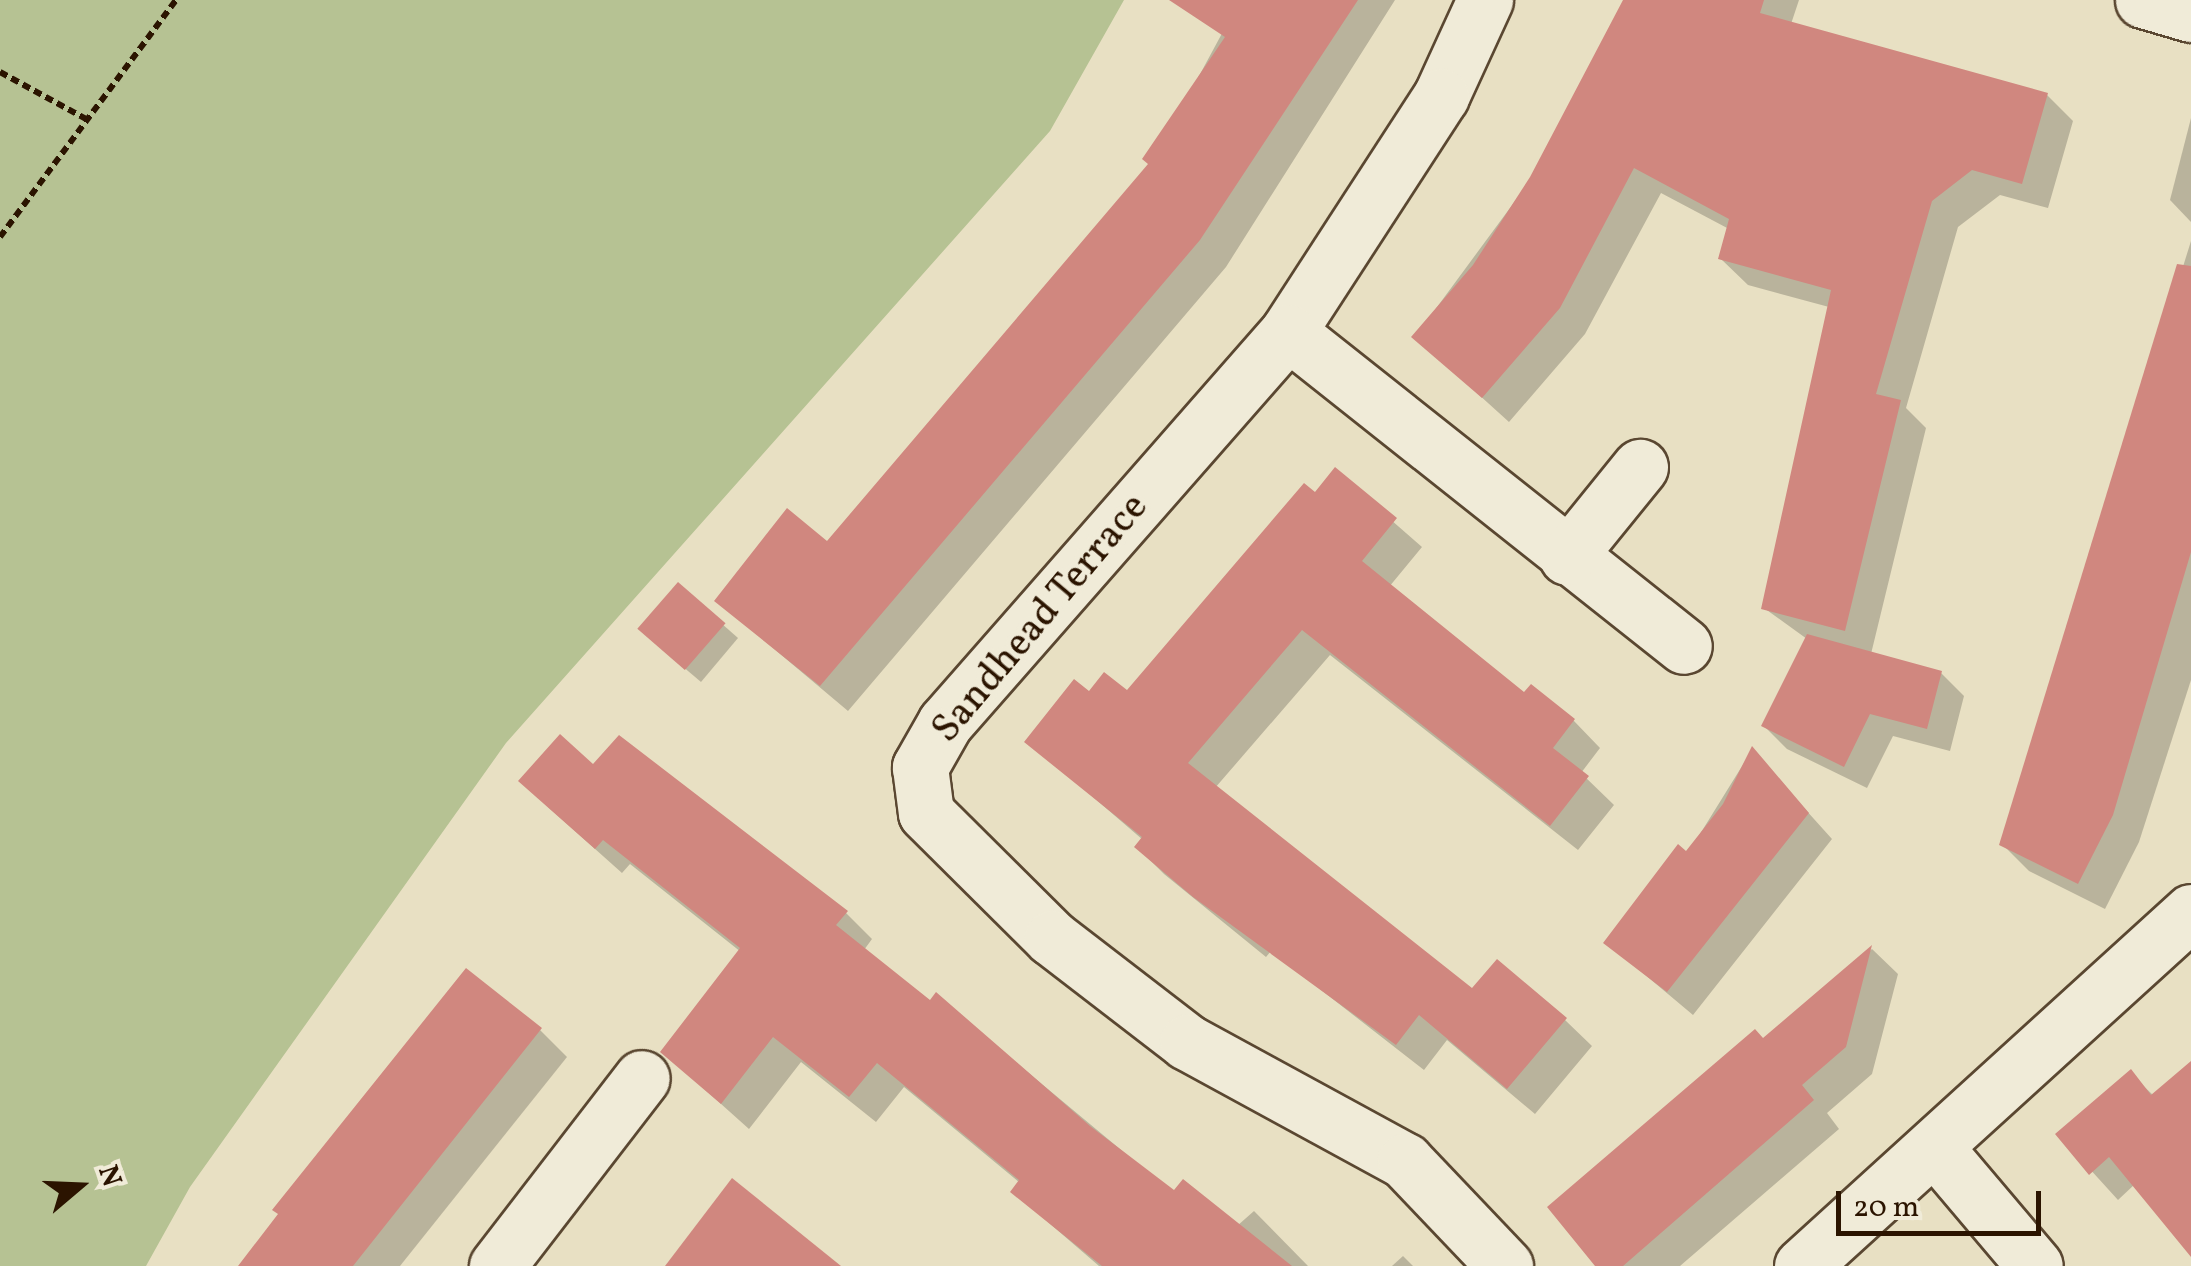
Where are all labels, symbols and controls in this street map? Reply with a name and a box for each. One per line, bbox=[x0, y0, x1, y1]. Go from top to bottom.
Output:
street label: Sandhead Terrace bbox=[922, 484, 1160, 754]
north arrow bbox=[30, 1136, 130, 1236]
text: N bbox=[87, 1160, 131, 1192]
scale bar bbox=[1841, 1171, 2046, 1233]
text: 20 m bbox=[1853, 1187, 1919, 1229]

